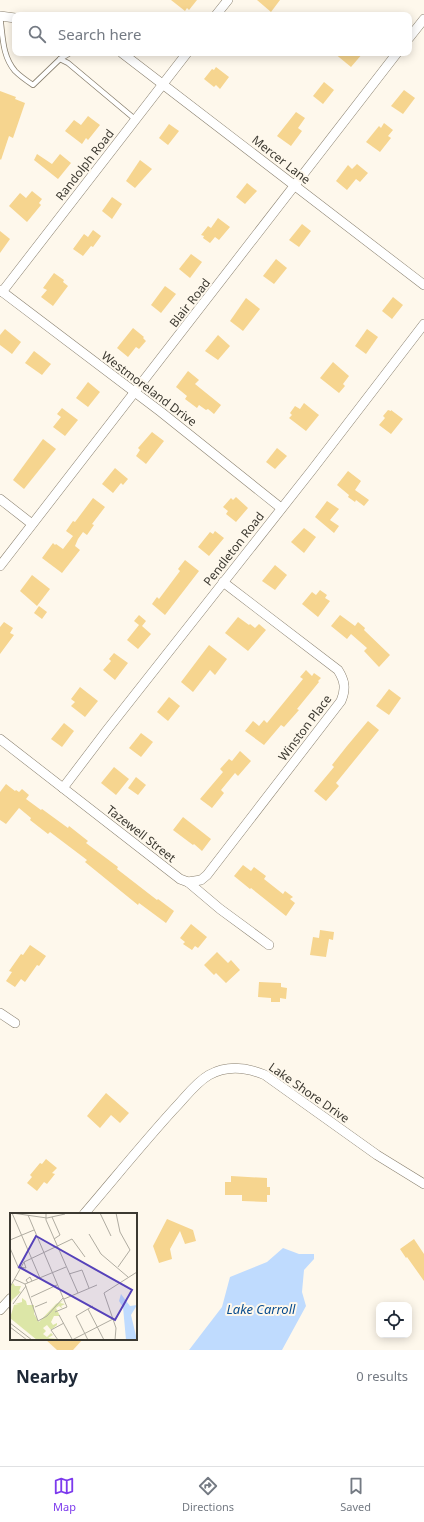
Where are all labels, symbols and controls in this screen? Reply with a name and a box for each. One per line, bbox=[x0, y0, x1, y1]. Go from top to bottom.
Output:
search box bbox=[12, 12, 412, 56]
icon: search bbox=[26, 23, 48, 45]
text: Search here bbox=[58, 24, 141, 44]
street label: Randolph Road bbox=[51, 126, 118, 204]
street label: Mercer Lane bbox=[248, 131, 314, 188]
street label: Blair Road bbox=[165, 275, 214, 331]
street label: Westmoreland Drive bbox=[98, 347, 201, 430]
street label: Pendleton Road bbox=[199, 508, 268, 589]
street label: Winston Place bbox=[274, 691, 335, 764]
street label: Tazewell Street bbox=[103, 801, 180, 866]
street label: Lake Shore Drive bbox=[266, 1058, 353, 1127]
inset map bbox=[10, 1213, 137, 1340]
water label: Lake Carroll bbox=[227, 1300, 296, 1318]
map controls bbox=[376, 1302, 412, 1338]
button: locate bbox=[376, 1302, 412, 1338]
text: Nearby bbox=[16, 1365, 78, 1388]
text: 0 results bbox=[356, 1367, 408, 1385]
tab: Map bbox=[53, 1475, 76, 1514]
tab: Directions bbox=[182, 1475, 234, 1514]
tab: Saved bbox=[340, 1475, 371, 1514]

